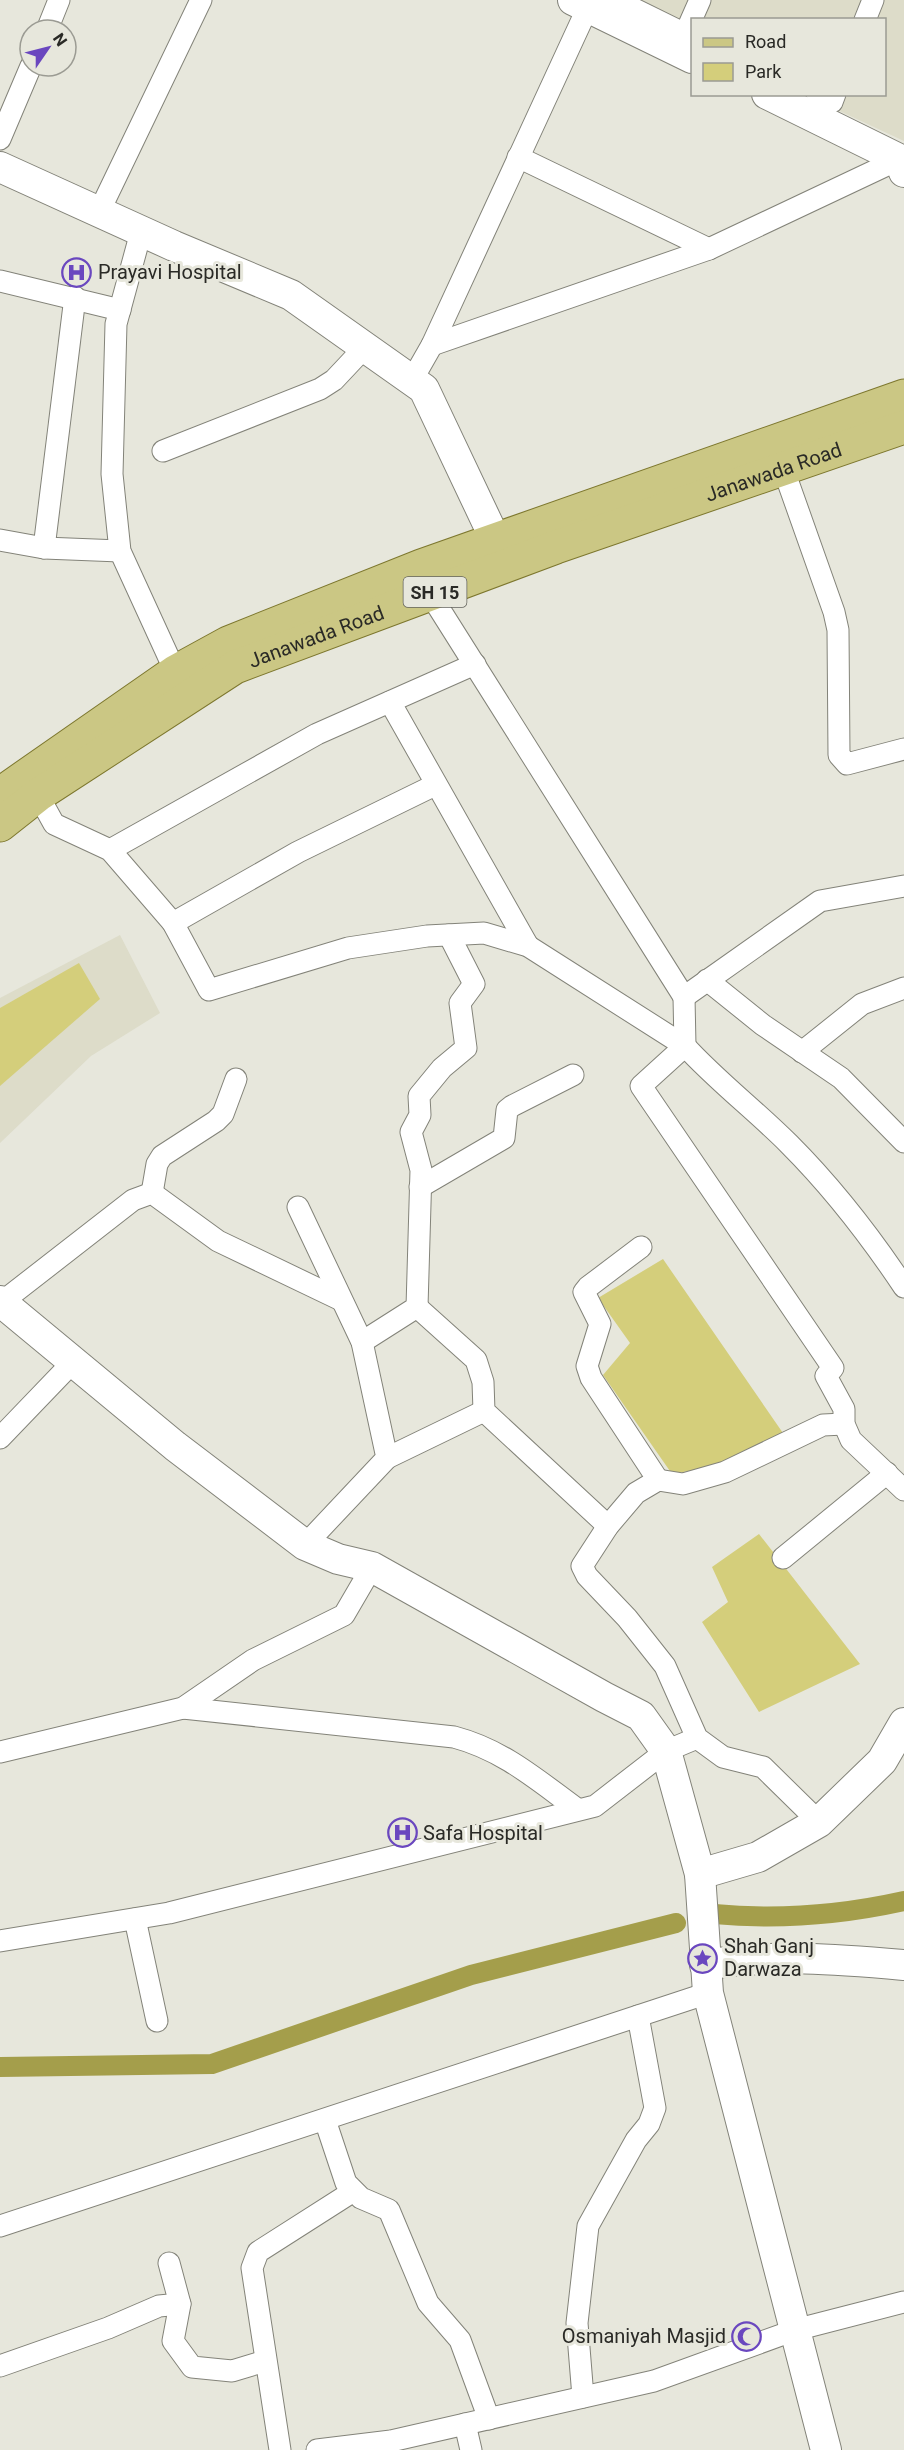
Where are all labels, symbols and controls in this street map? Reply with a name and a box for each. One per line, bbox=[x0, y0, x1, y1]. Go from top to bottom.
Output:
north arrow bbox=[18, 18, 78, 78]
legend bbox=[691, 18, 886, 96]
text: N bbox=[49, 30, 71, 50]
text: Road bbox=[745, 31, 786, 52]
text: Park bbox=[745, 61, 782, 82]
hospital icon: Prayavi Hospital bbox=[61, 256, 93, 288]
place label: Prayavi Hospital bbox=[98, 260, 242, 284]
street label: Janawada Road bbox=[702, 437, 845, 507]
road number: SH 15 bbox=[404, 577, 466, 607]
street label: Janawada Road bbox=[245, 600, 387, 673]
hospital icon: Safa Hospital bbox=[386, 1817, 418, 1849]
place label: Safa Hospital bbox=[423, 1821, 543, 1845]
place label: Shah Ganj Darwaza bbox=[724, 1934, 814, 1981]
place icon: Shah Ganj Darwaza bbox=[687, 1942, 719, 1974]
mosque icon: Osmaniyah Masjid bbox=[731, 2320, 763, 2352]
place label: Osmaniyah Masjid bbox=[562, 2324, 726, 2348]

